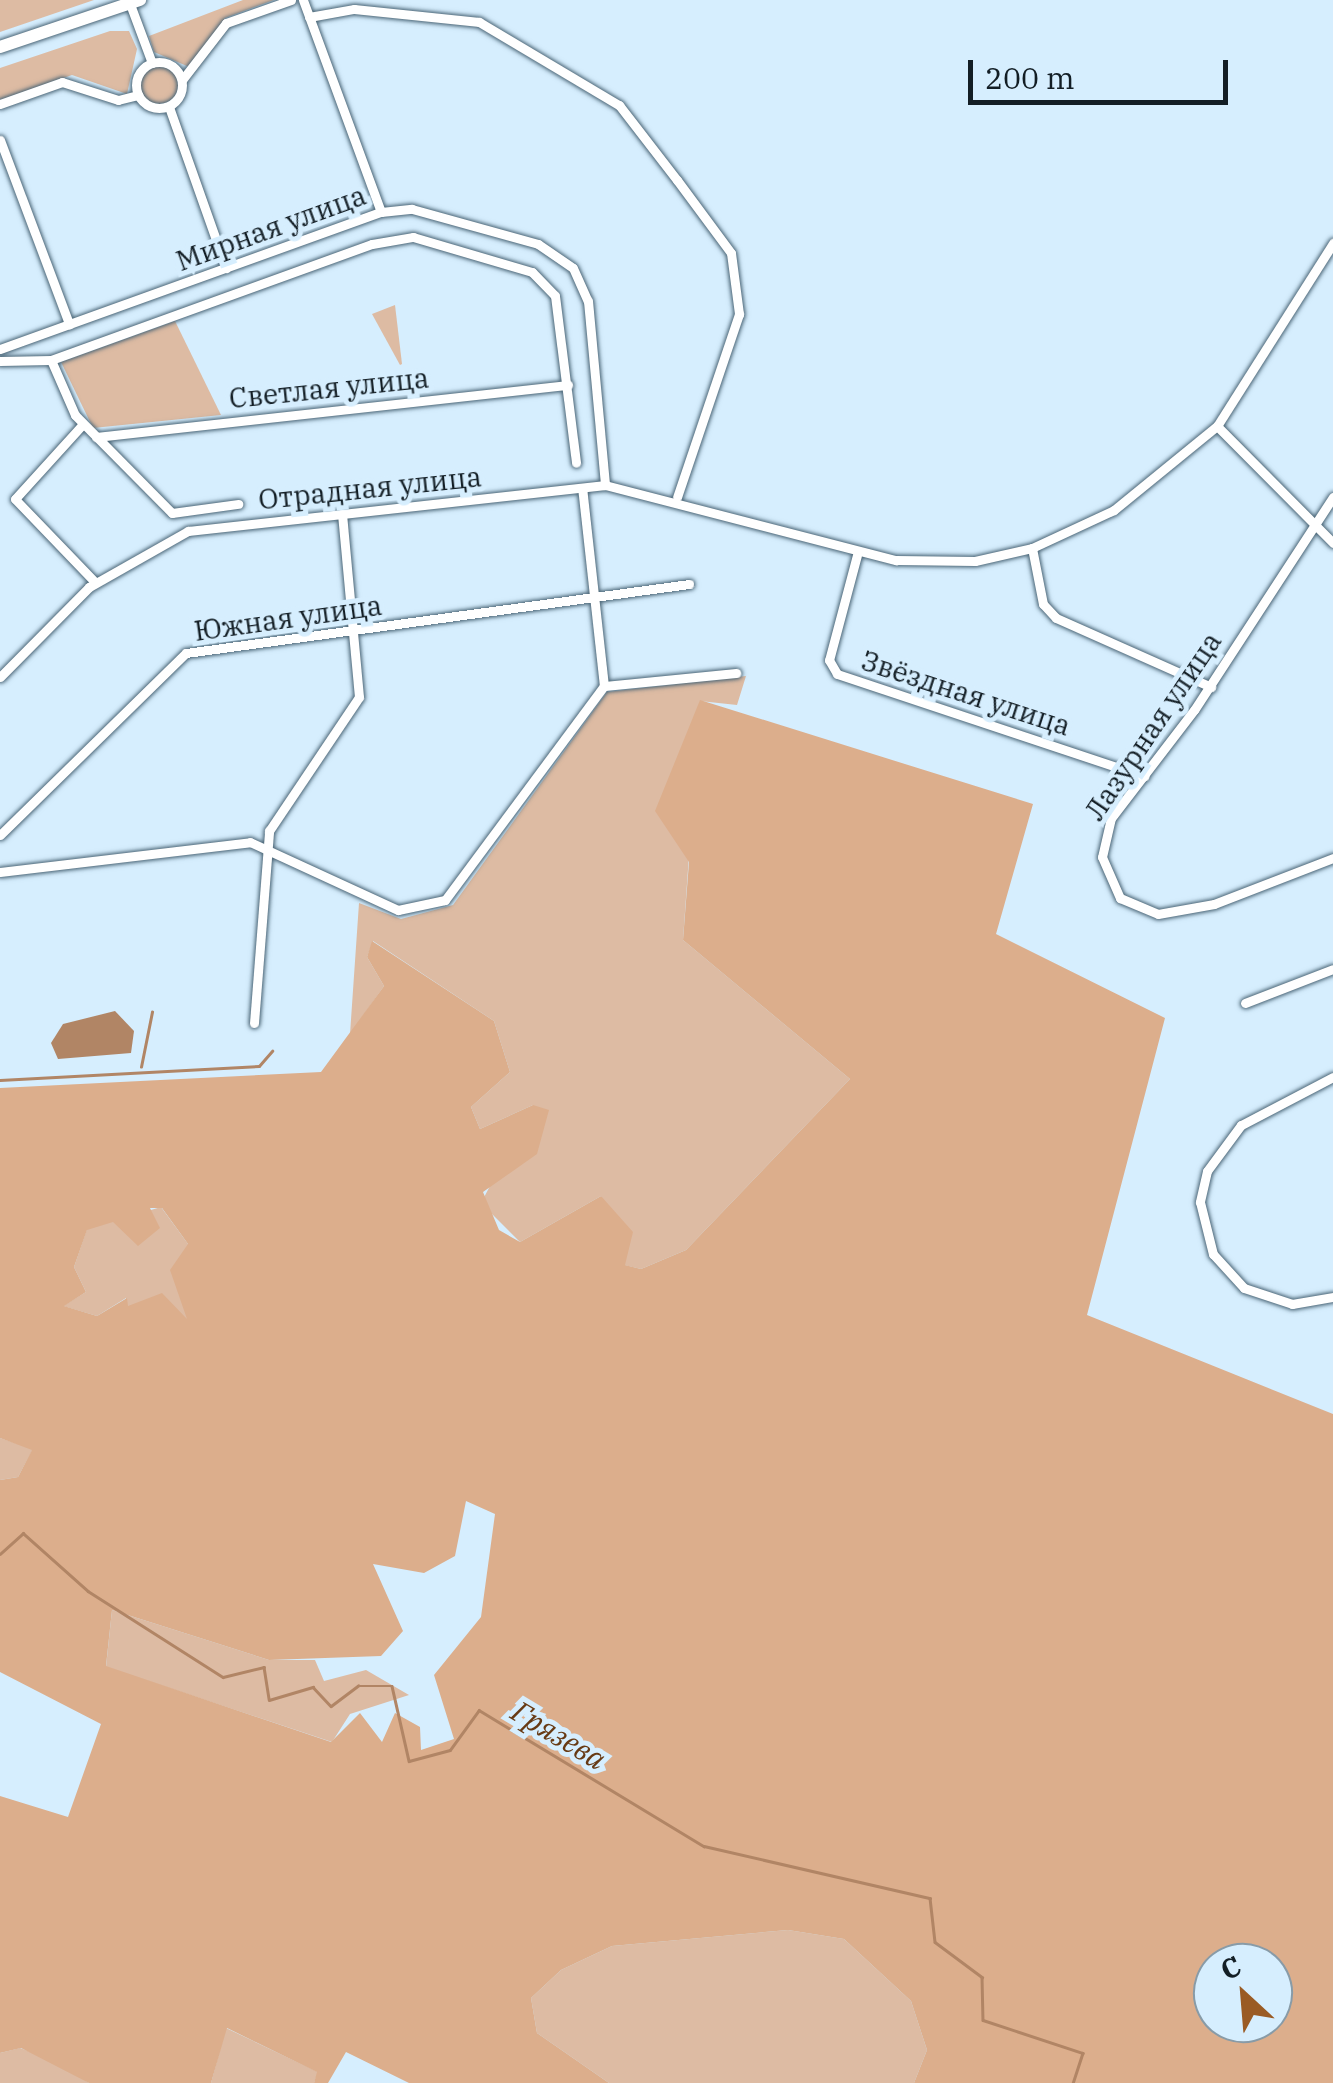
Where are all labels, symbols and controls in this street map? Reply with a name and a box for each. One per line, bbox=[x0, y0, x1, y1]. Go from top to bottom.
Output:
scale bar bbox=[973, 40, 1233, 102]
text: 200 m bbox=[985, 58, 1075, 97]
street label: Мирная улица bbox=[172, 178, 370, 278]
street label: Светлая улица bbox=[227, 361, 431, 415]
street label: Отрадная улица bbox=[257, 460, 483, 516]
street label: Южная улица bbox=[192, 588, 384, 648]
street label: Лазурная улица bbox=[1078, 626, 1228, 826]
street label: Звёздная улица bbox=[857, 643, 1075, 743]
water label: Грязева bbox=[505, 1693, 613, 1777]
north arrow bbox=[1193, 1943, 1293, 2043]
text: С bbox=[1214, 1947, 1247, 1988]

